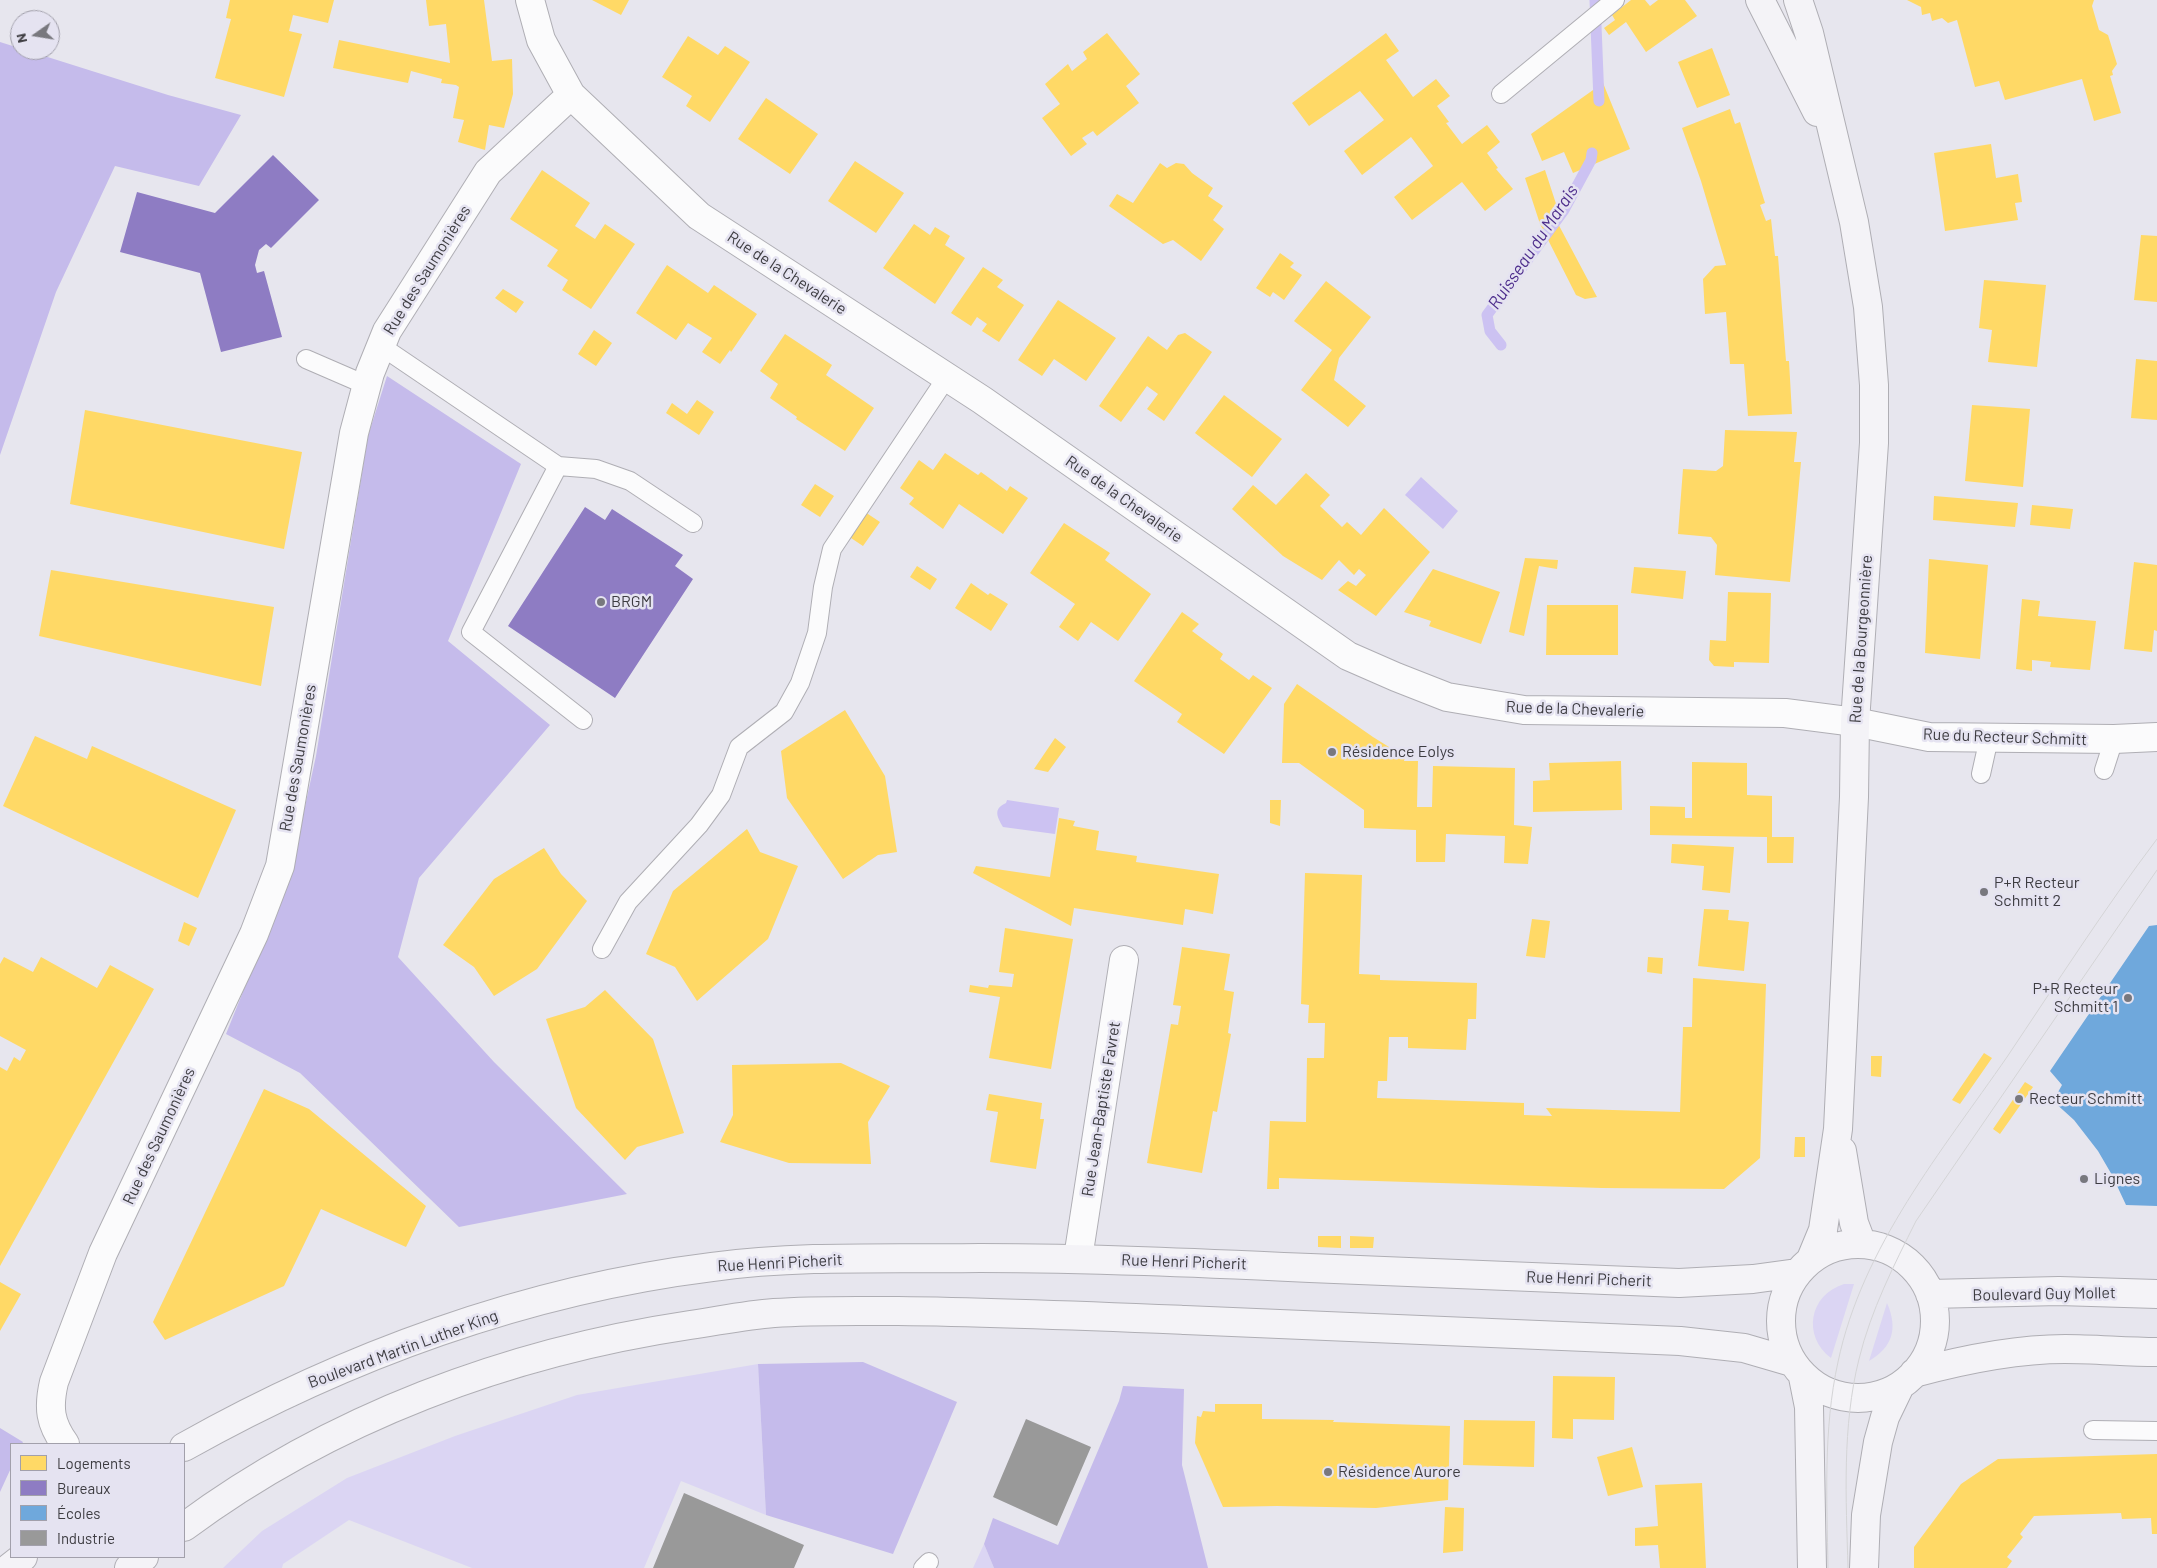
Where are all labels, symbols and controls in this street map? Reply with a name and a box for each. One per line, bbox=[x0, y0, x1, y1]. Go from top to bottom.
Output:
north arrow bbox=[10, 10, 60, 60]
text: N bbox=[12, 32, 30, 45]
water label: Ruisseau du Marais bbox=[1483, 181, 1583, 313]
street label: Rue des Saumonières bbox=[379, 202, 475, 338]
street label: Rue de la Chevalerie bbox=[724, 227, 850, 319]
street label: Rue de la Chevalerie bbox=[1062, 451, 1186, 547]
street label: Rue de la Bourgeonnière bbox=[1846, 554, 1876, 724]
place label: BRGM bbox=[611, 592, 652, 612]
marker: BRGM bbox=[595, 596, 607, 608]
street label: Rue des Saumonières bbox=[276, 683, 320, 833]
street label: Rue de la Chevalerie bbox=[1506, 697, 1644, 721]
street label: Rue du Recteur Schmitt bbox=[1923, 725, 2087, 749]
place label: Résidence Eolys bbox=[1342, 742, 1454, 762]
marker: Résidence Eolys bbox=[1326, 746, 1338, 758]
place label: P+R Recteur Schmitt 2 bbox=[1994, 873, 2080, 911]
marker: P+R Recteur Schmitt 2 bbox=[1978, 886, 1990, 898]
place label: P+R Recteur Schmitt 1 bbox=[2032, 979, 2118, 1017]
marker: P+R Recteur Schmitt 1 bbox=[2122, 992, 2134, 1004]
street label: Rue Jean-Baptiste Favret bbox=[1078, 1020, 1124, 1198]
street label: Rue des Saumonières bbox=[119, 1064, 199, 1208]
place label: Recteur Schmitt bbox=[2029, 1089, 2143, 1109]
marker: Recteur Schmitt bbox=[2013, 1093, 2025, 1105]
place label: Lignes bbox=[2094, 1169, 2140, 1189]
marker: Lignes bbox=[2078, 1173, 2090, 1185]
street label: Rue Henri Picherit bbox=[717, 1250, 843, 1276]
street label: Rue Henri Picherit bbox=[1121, 1250, 1247, 1274]
street label: Rue Henri Picherit bbox=[1526, 1267, 1652, 1291]
street label: Boulevard Guy Mollet bbox=[1972, 1283, 2116, 1305]
street label: Boulevard Martin Luther King bbox=[305, 1306, 501, 1392]
legend bbox=[10, 1443, 185, 1558]
text: Logements bbox=[57, 1454, 131, 1472]
place label: Résidence Aurore bbox=[1338, 1462, 1461, 1482]
marker: Résidence Aurore bbox=[1322, 1466, 1334, 1478]
text: Bureaux bbox=[57, 1479, 110, 1497]
text: Écoles bbox=[57, 1504, 101, 1522]
text: Industrie bbox=[57, 1529, 115, 1547]

